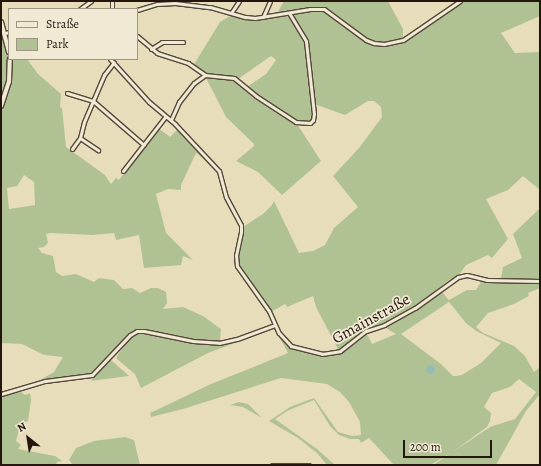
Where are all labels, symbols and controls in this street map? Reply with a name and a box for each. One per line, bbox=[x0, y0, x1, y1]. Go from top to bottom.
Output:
legend bbox=[8, 8, 138, 60]
text: Straße bbox=[46, 16, 79, 32]
text: Park bbox=[46, 36, 69, 52]
street label: Gmainstraße bbox=[329, 290, 413, 348]
north arrow bbox=[8, 418, 48, 458]
text: N bbox=[15, 419, 29, 436]
scale bar bbox=[405, 432, 494, 458]
text: 200 m bbox=[410, 439, 441, 455]

